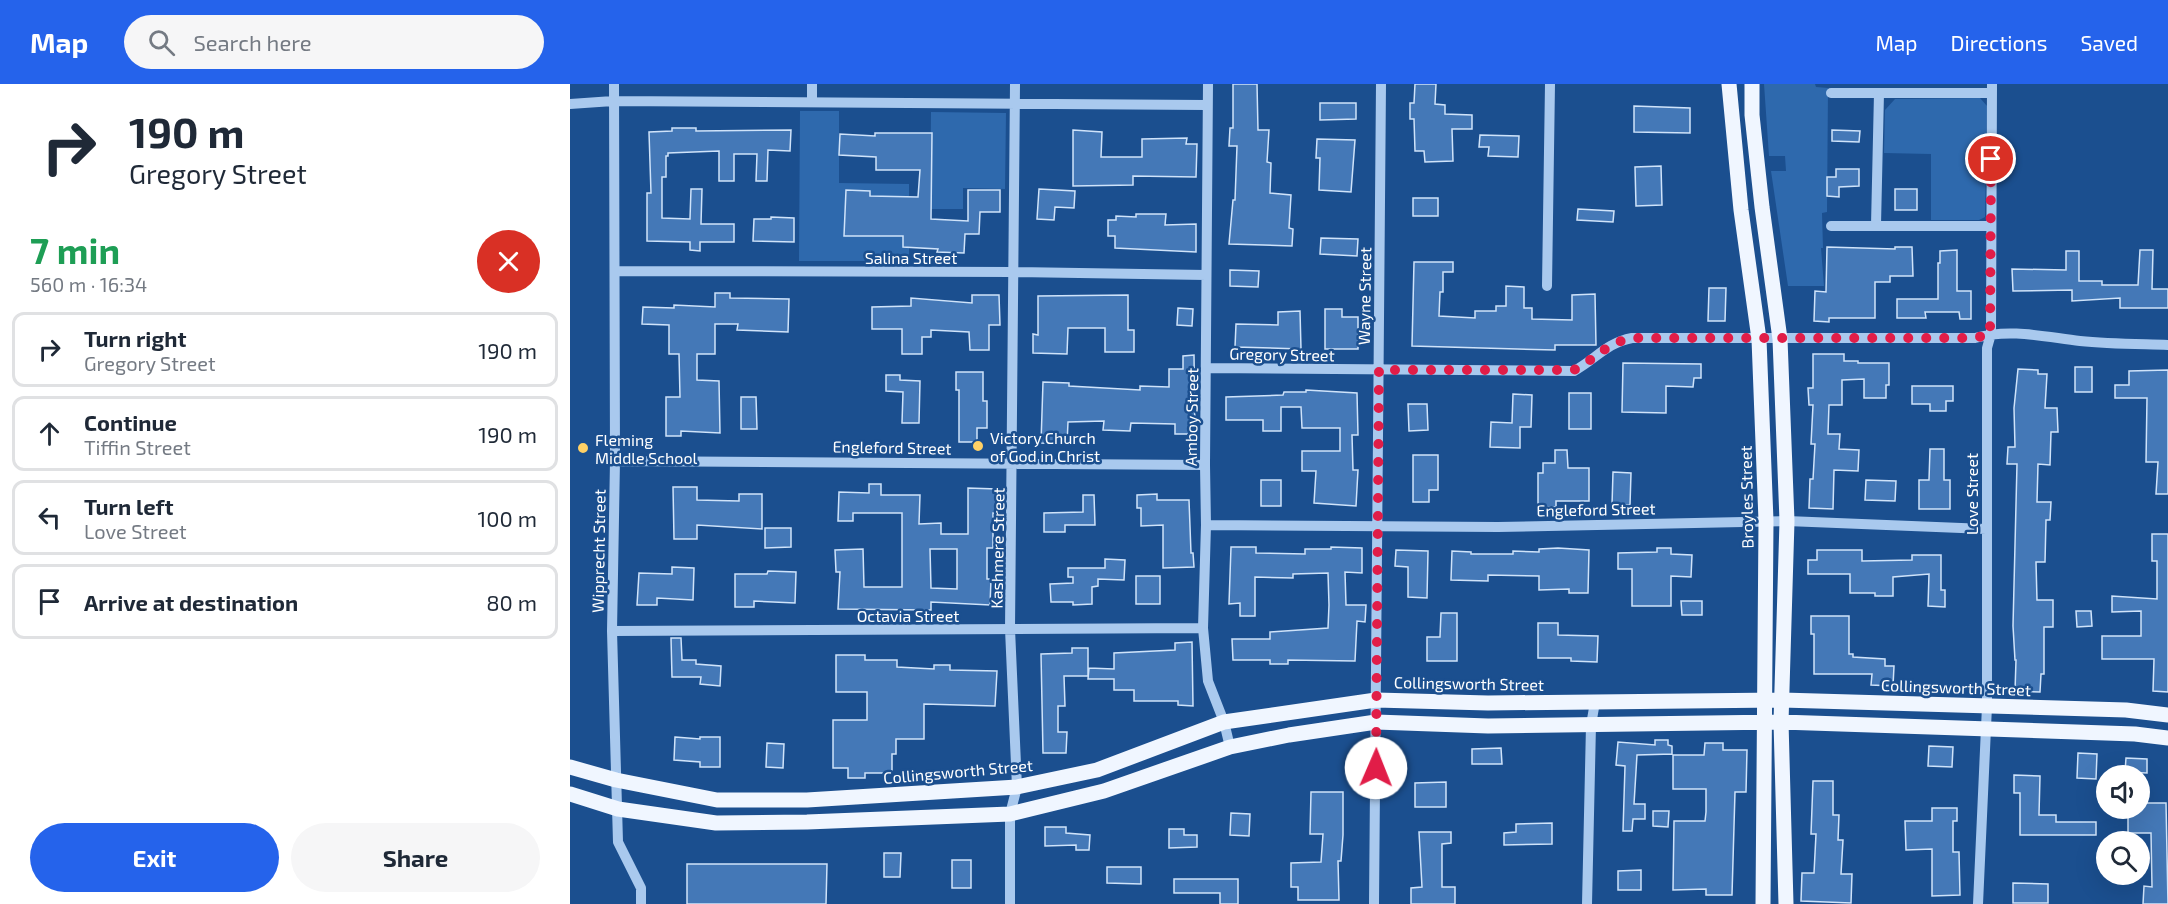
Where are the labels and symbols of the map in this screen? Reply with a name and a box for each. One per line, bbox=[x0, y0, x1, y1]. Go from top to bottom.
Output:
pin bbox=[1965, 133, 2016, 184]
street label: Wayne Street bbox=[1354, 247, 1374, 345]
street label: Salina Street bbox=[865, 248, 957, 267]
street label: Gregory Street bbox=[1229, 344, 1335, 364]
street label: Amboy Street bbox=[1181, 368, 1201, 466]
place label: Victory Church of God in Christ bbox=[990, 428, 1100, 465]
place label: Fleming Middle School bbox=[595, 430, 698, 467]
street label: Engleford Street bbox=[832, 436, 952, 458]
marker: Victory Church of God in Christ bbox=[971, 439, 985, 453]
marker: Fleming Middle School bbox=[576, 441, 590, 455]
street label: Broyles Street bbox=[1736, 445, 1756, 549]
street label: Love Street bbox=[1962, 453, 1981, 535]
street label: Kashmere Street bbox=[986, 487, 1008, 609]
street label: Wipprecht Street bbox=[587, 489, 609, 613]
street label: Engleford Street bbox=[1536, 498, 1656, 520]
street label: Octavia Street bbox=[857, 606, 959, 625]
street label: Collingsworth Street bbox=[1394, 672, 1544, 694]
street label: Collingsworth Street bbox=[1881, 675, 2031, 699]
position arrow bbox=[1344, 736, 1408, 800]
street label: Collingsworth Street bbox=[882, 755, 1034, 787]

